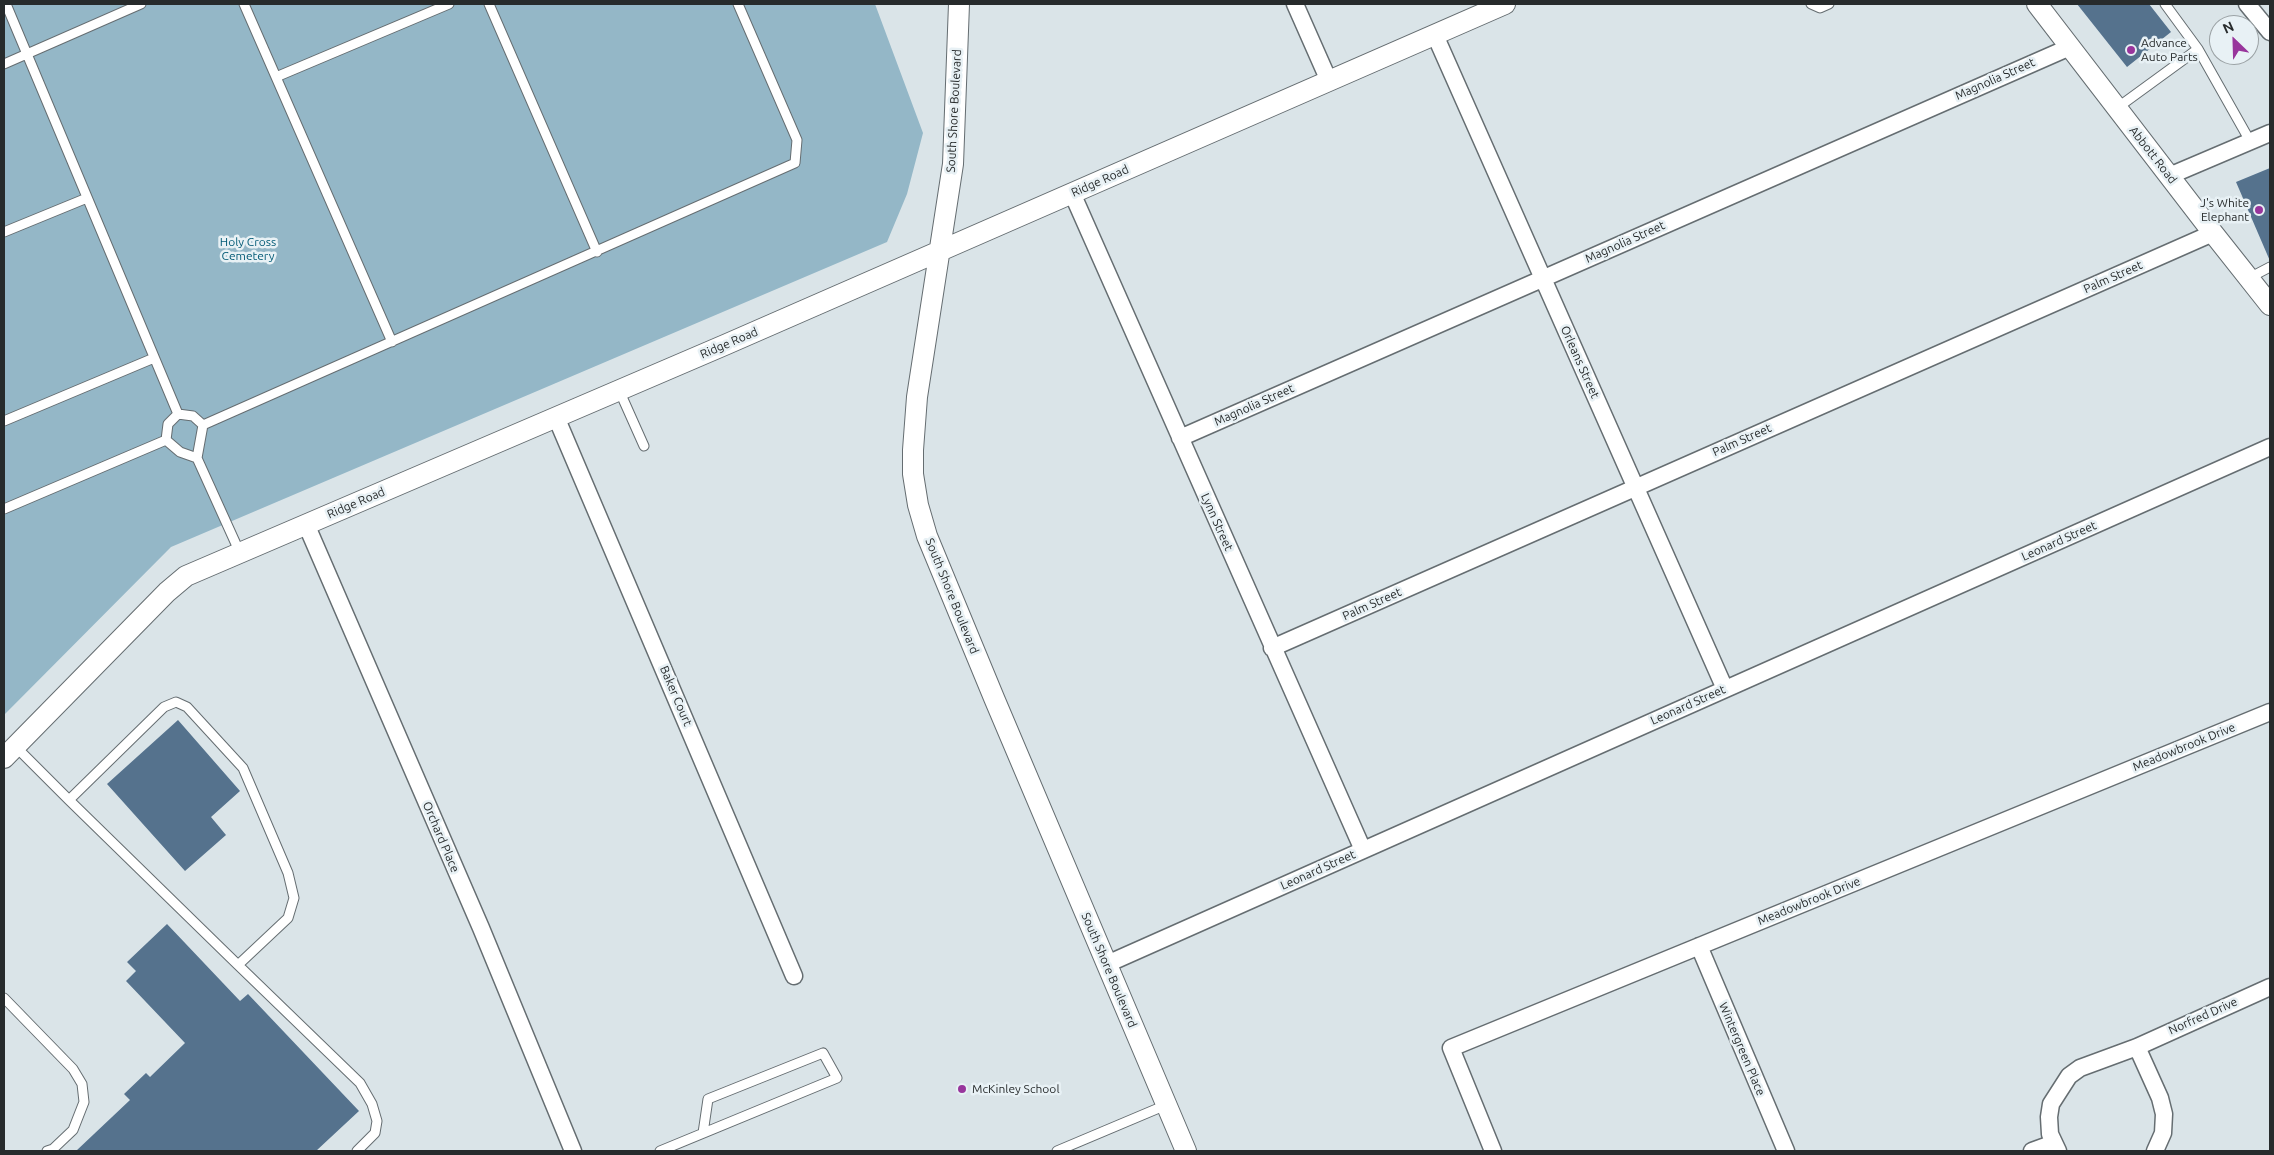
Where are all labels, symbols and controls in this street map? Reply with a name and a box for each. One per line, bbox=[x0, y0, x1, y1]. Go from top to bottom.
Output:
north arrow bbox=[2209, 15, 2259, 65]
text: N bbox=[2220, 18, 2236, 37]
place label: Advance Auto Parts bbox=[2141, 36, 2198, 64]
marker: Advance Auto Parts bbox=[2125, 44, 2137, 56]
street label: South Shore Boulevard bbox=[944, 49, 964, 173]
street label: Magnolia Street bbox=[1953, 55, 2037, 103]
street label: Abbott Road bbox=[2126, 123, 2180, 187]
street label: Ridge Road bbox=[1069, 162, 1131, 200]
place label: J's White Elephant bbox=[2200, 196, 2249, 224]
marker: J's White Elephant bbox=[2253, 204, 2265, 216]
street label: Magnolia Street bbox=[1583, 218, 1667, 266]
park label: Holy Cross Cemetery bbox=[220, 235, 276, 263]
street label: Palm Street bbox=[2081, 258, 2145, 296]
street label: Orleans Street bbox=[1558, 323, 1602, 401]
street label: Ridge Road bbox=[698, 324, 760, 362]
street label: Magnolia Street bbox=[1212, 381, 1296, 429]
street label: Palm Street bbox=[1710, 421, 1774, 459]
street label: Ridge Road bbox=[325, 484, 387, 522]
street label: Lynn Street bbox=[1198, 491, 1236, 553]
street label: Leonard Street bbox=[2019, 518, 2099, 564]
street label: South Shore Boulevard bbox=[922, 536, 982, 656]
street label: Palm Street bbox=[1340, 585, 1404, 623]
street label: Baker Court bbox=[657, 664, 695, 728]
street label: Leonard Street bbox=[1648, 682, 1728, 728]
street label: Meadowbrook Drive bbox=[2131, 720, 2237, 774]
street label: Orchard Place bbox=[420, 799, 462, 875]
street label: Leonard Street bbox=[1278, 847, 1358, 893]
street label: Meadowbrook Drive bbox=[1756, 874, 1862, 928]
street label: South Shore Boulevard bbox=[1078, 910, 1140, 1030]
street label: Norfred Drive bbox=[2166, 994, 2240, 1038]
street label: Wintergreen Place bbox=[1716, 1000, 1768, 1098]
place label: McKinley School bbox=[972, 1082, 1060, 1096]
marker: McKinley School bbox=[956, 1083, 968, 1095]

